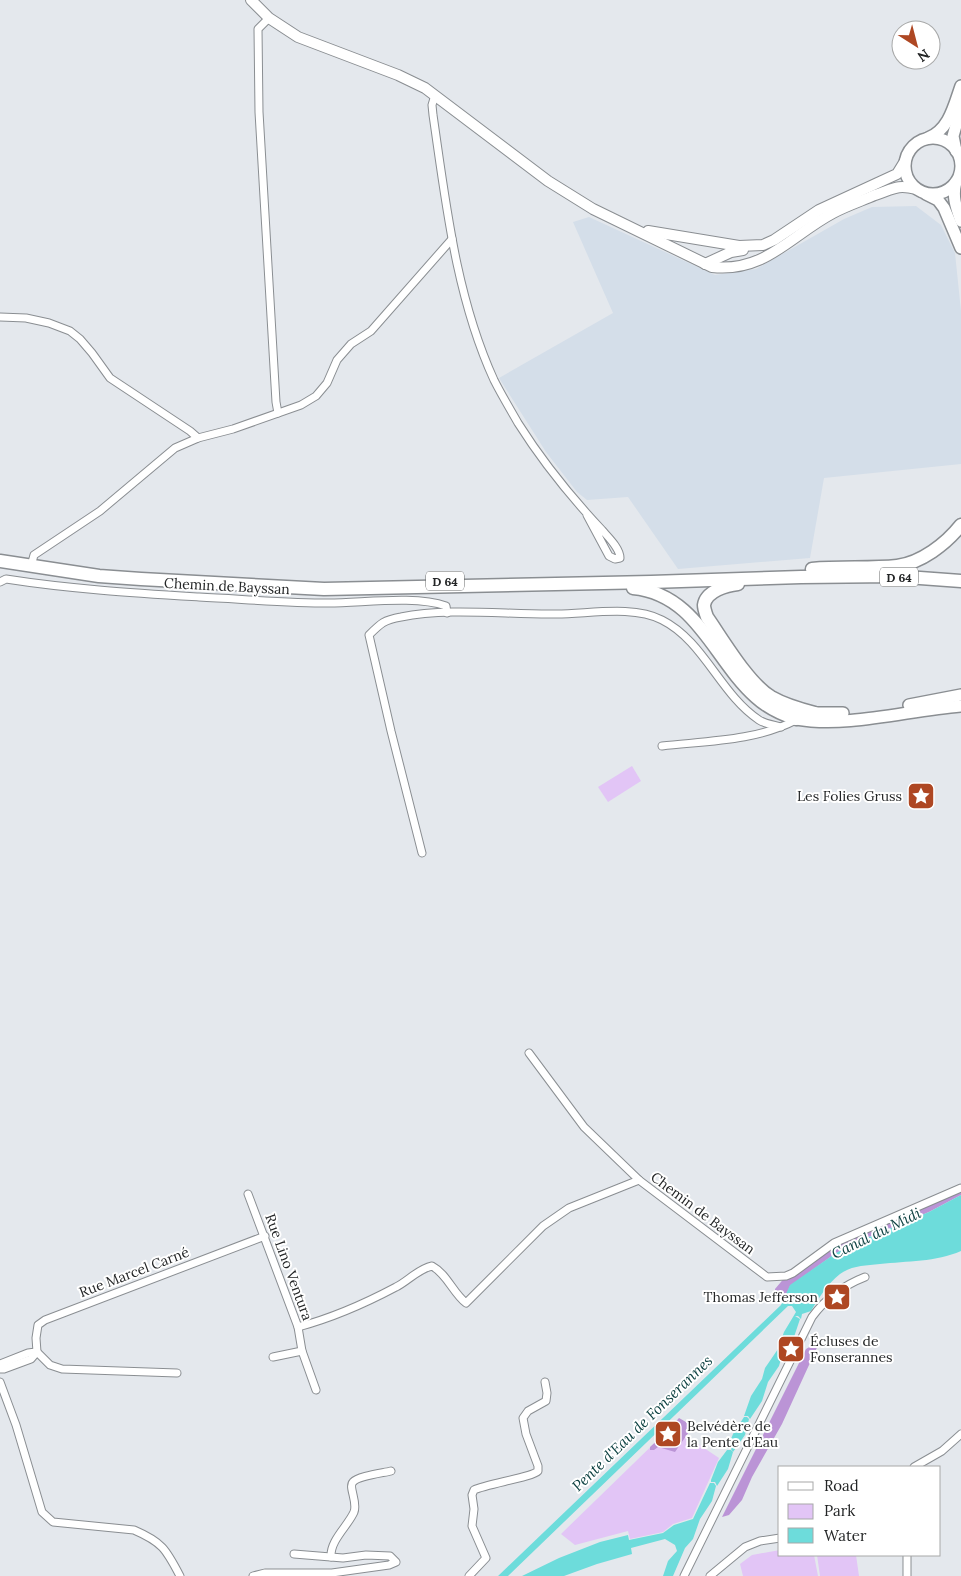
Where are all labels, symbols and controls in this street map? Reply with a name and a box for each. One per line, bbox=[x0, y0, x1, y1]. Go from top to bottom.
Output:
north arrow bbox=[891, 20, 941, 70]
text: N bbox=[914, 45, 933, 66]
road number: D 64 bbox=[880, 568, 918, 586]
road number: D 64 bbox=[426, 572, 464, 590]
street label: Chemin de Bayssan bbox=[164, 574, 291, 598]
place icon: Les Folies Gruss bbox=[906, 781, 936, 811]
place label: Les Folies Gruss bbox=[797, 787, 902, 805]
street label: Chemin de Bayssan bbox=[647, 1168, 759, 1258]
water label: Canal du Midi bbox=[828, 1203, 924, 1263]
street label: Rue Lino Ventura bbox=[261, 1211, 317, 1323]
street label: Rue Marcel Carné bbox=[77, 1243, 192, 1301]
place icon: Thomas Jefferson bbox=[822, 1282, 852, 1312]
place label: Thomas Jefferson bbox=[704, 1288, 818, 1306]
place label: Écluses de Fonserannes bbox=[810, 1332, 892, 1366]
place icon: Écluses de Fonserannes bbox=[776, 1334, 806, 1364]
water label: Pente d'Eau de Fonserannes bbox=[568, 1351, 716, 1495]
place label: Belvédère de la Pente d'Eau bbox=[687, 1417, 778, 1451]
place icon: Belvédère de la Pente d'Eau bbox=[653, 1419, 683, 1449]
legend bbox=[778, 1466, 941, 1556]
text: Road bbox=[824, 1476, 859, 1495]
text: Park bbox=[824, 1501, 855, 1520]
text: Water bbox=[824, 1526, 867, 1545]

